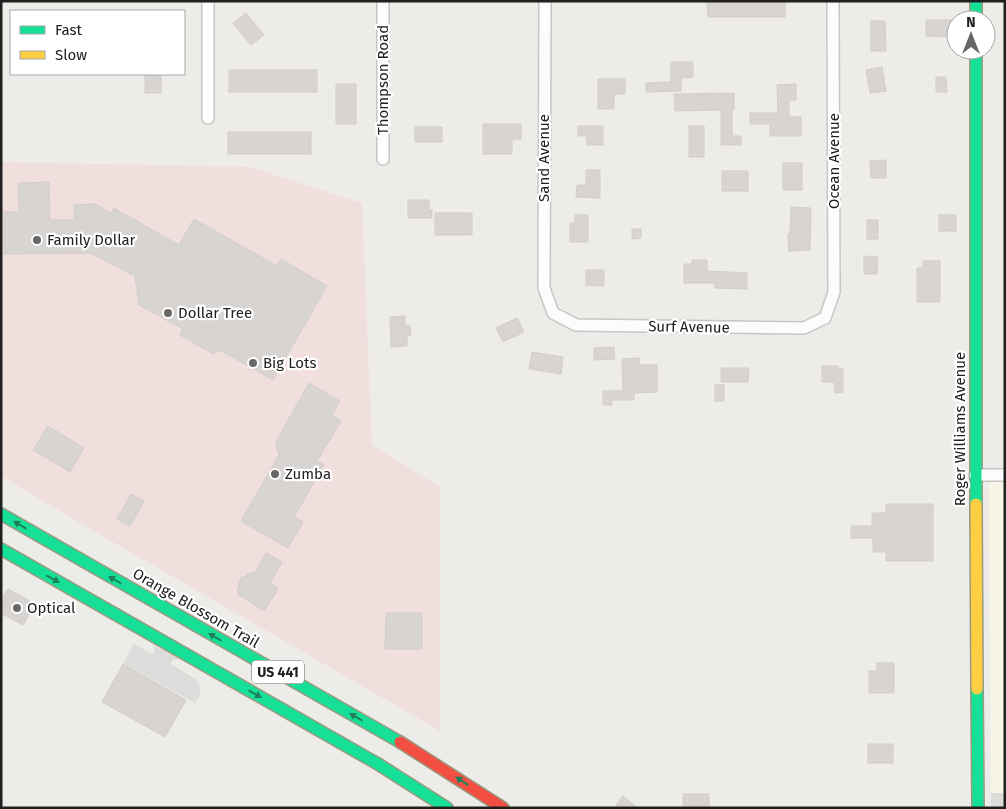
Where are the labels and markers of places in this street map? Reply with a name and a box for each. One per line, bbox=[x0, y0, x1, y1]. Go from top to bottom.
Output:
place label: Family Dollar bbox=[47, 231, 136, 249]
marker: Family Dollar bbox=[31, 234, 43, 246]
place label: Dollar Tree bbox=[178, 304, 252, 322]
marker: Dollar Tree bbox=[162, 307, 174, 319]
place label: Big Lots bbox=[263, 354, 316, 372]
marker: Big Lots bbox=[247, 357, 259, 369]
place label: Zumba bbox=[285, 465, 331, 483]
marker: Zumba bbox=[269, 468, 281, 480]
place label: Optical bbox=[27, 599, 76, 617]
marker: Optical bbox=[11, 602, 23, 614]

